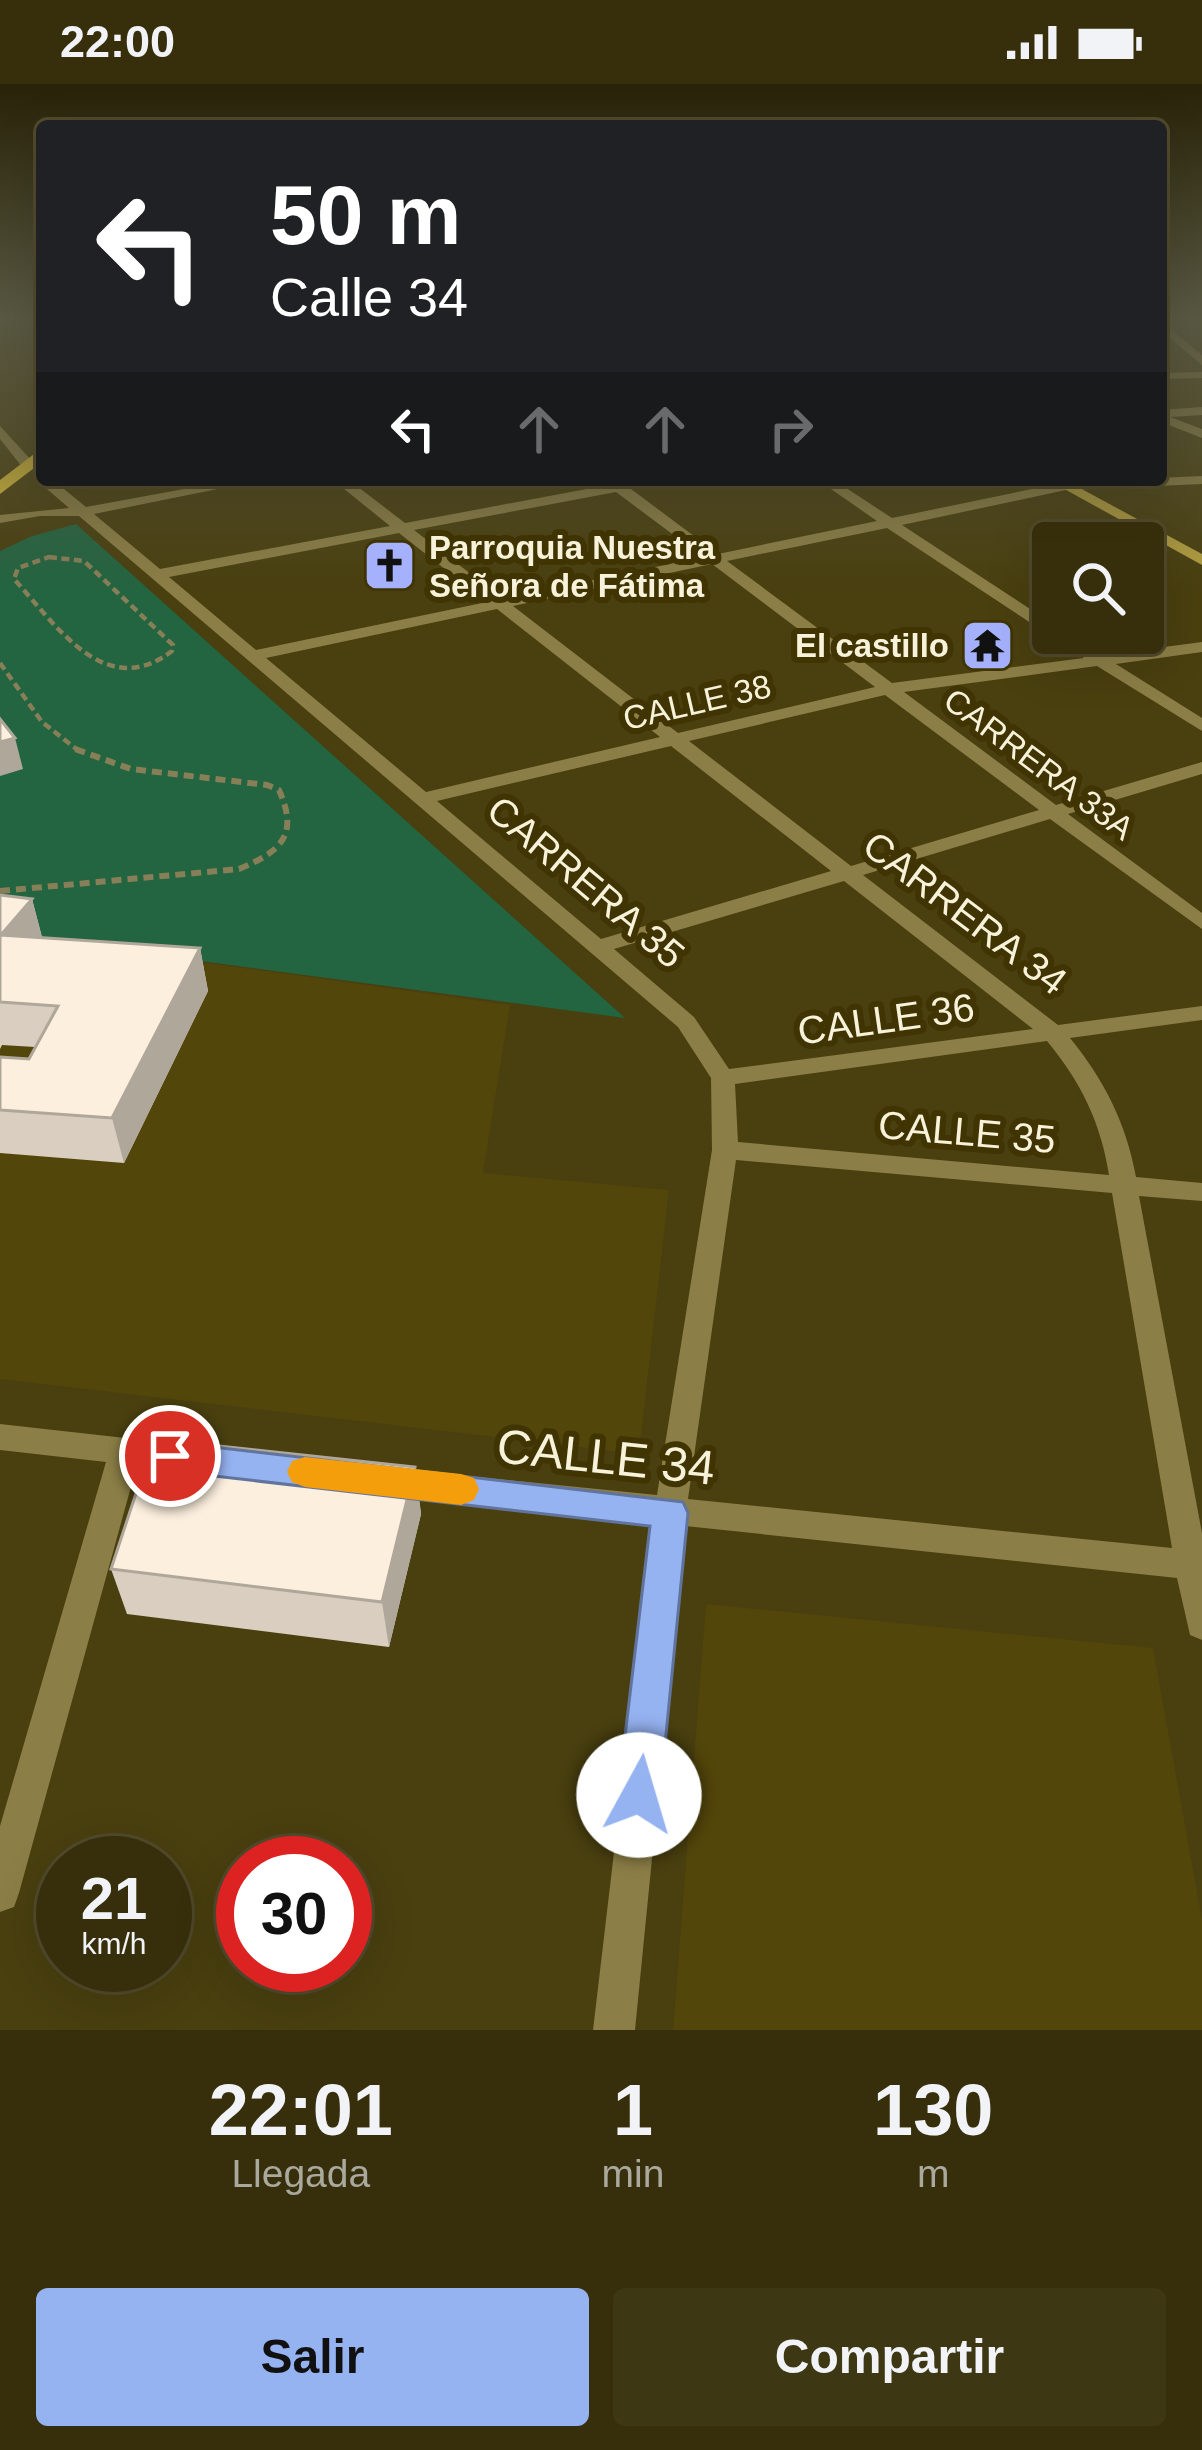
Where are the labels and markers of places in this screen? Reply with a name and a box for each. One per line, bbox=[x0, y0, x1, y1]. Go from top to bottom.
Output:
place label: Parroquia Nuestra Señora de Fátima bbox=[429, 529, 716, 604]
church icon: Parroquia Nuestra Señora de Fátima bbox=[362, 538, 418, 594]
temple icon: El castillo bbox=[960, 617, 1016, 673]
place label: El castillo bbox=[795, 627, 949, 664]
pin bbox=[119, 1405, 221, 1507]

